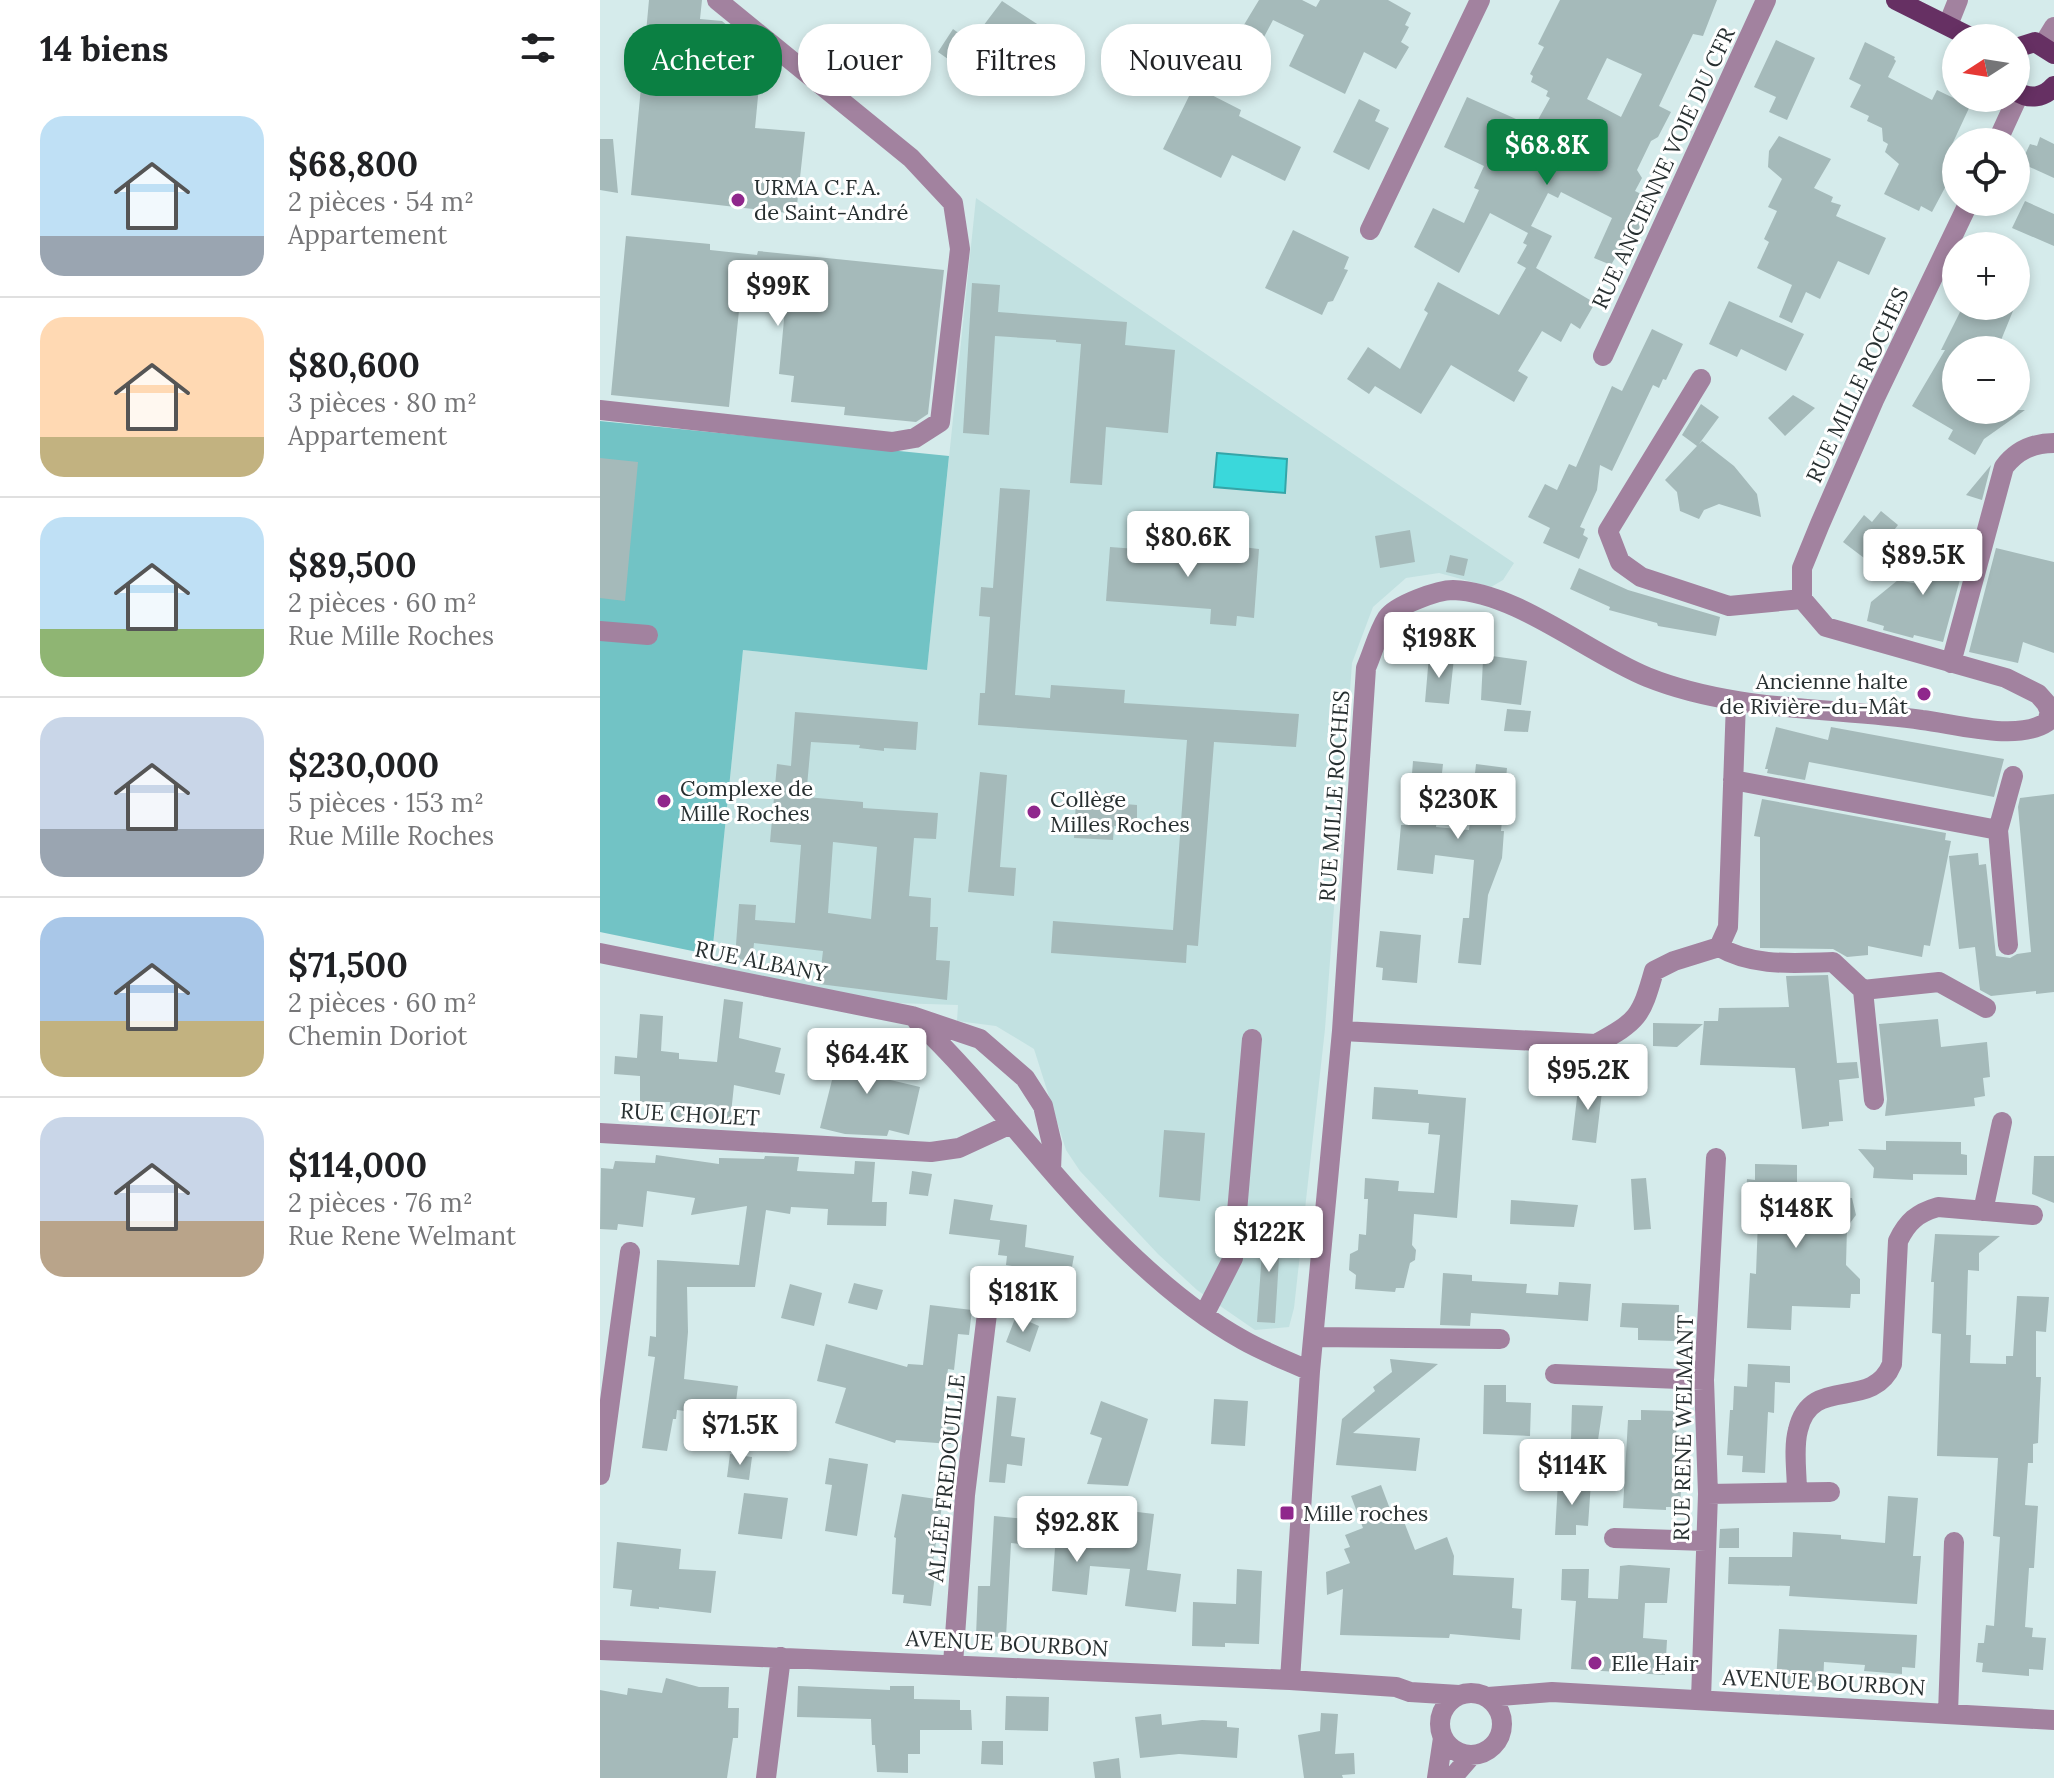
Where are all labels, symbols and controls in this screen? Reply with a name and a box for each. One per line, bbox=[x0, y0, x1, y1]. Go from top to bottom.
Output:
street label: RUE ANCIENNE VOIE DU CFR bbox=[1585, 23, 1741, 313]
chip: Acheter bbox=[624, 24, 782, 96]
chip: Louer bbox=[798, 24, 931, 96]
chip: Filtres bbox=[947, 24, 1085, 96]
chip: Nouveau bbox=[1101, 24, 1271, 96]
north arrow bbox=[1942, 24, 2030, 112]
map controls bbox=[1942, 24, 2030, 424]
icon: filters bbox=[516, 26, 560, 70]
text: 14 biens bbox=[40, 27, 168, 70]
pin: $68.8K bbox=[1482, 119, 1612, 187]
text: $68.8K bbox=[1505, 128, 1589, 161]
button: locate bbox=[1942, 128, 2030, 216]
text: $68,800 bbox=[288, 142, 418, 185]
icon: home bbox=[104, 148, 200, 244]
place label: URMA C.F.A. de Saint-André bbox=[754, 173, 909, 226]
text: 2 pièces · 54 m² bbox=[288, 185, 474, 218]
marker: URMA C.F.A. de Saint-André bbox=[729, 191, 747, 209]
text: Appartement bbox=[288, 218, 447, 251]
button: + bbox=[1942, 232, 2030, 320]
pin: $99K bbox=[731, 260, 825, 328]
text: $99K bbox=[746, 269, 810, 302]
street label: RUE MILLE ROCHES bbox=[1799, 283, 1915, 487]
button: − bbox=[1942, 336, 2030, 424]
text: $80,600 bbox=[288, 343, 420, 386]
icon: home bbox=[104, 349, 200, 445]
text: 3 pièces · 80 m² bbox=[288, 386, 477, 419]
text: Appartement bbox=[288, 419, 447, 452]
pin: $80.6K bbox=[1123, 511, 1253, 579]
text: $80.6K bbox=[1145, 520, 1231, 553]
pin: $89.5K bbox=[1858, 529, 1988, 597]
text: $89.5K bbox=[1881, 538, 1965, 571]
text: $89,500 bbox=[288, 543, 417, 586]
icon: home bbox=[104, 549, 200, 645]
text: 2 pièces · 60 m² bbox=[288, 586, 477, 619]
pin: $198K bbox=[1383, 612, 1495, 680]
text: Rue Mille Roches bbox=[288, 619, 494, 652]
text: $198K bbox=[1402, 621, 1476, 654]
place label: Ancienne halte de Rivière-du-Mât bbox=[1719, 667, 1908, 720]
marker: Ancienne halte de Rivière-du-Mât bbox=[1915, 685, 1933, 703]
street label: RUE MILLE ROCHES bbox=[1313, 689, 1355, 903]
text: $230,000 bbox=[288, 743, 439, 786]
icon: home bbox=[104, 749, 200, 845]
pin: $230K bbox=[1402, 773, 1514, 841]
place label: Complexe de Mille Roches bbox=[680, 774, 813, 827]
text: $230K bbox=[1419, 782, 1497, 815]
place label: Collège Milles Roches bbox=[1050, 785, 1190, 838]
text: 5 pièces · 153 m² bbox=[288, 786, 484, 819]
marker: Complexe de Mille Roches bbox=[655, 792, 673, 810]
marker: Collège Milles Roches bbox=[1025, 803, 1043, 821]
text: Rue Mille Roches bbox=[288, 819, 494, 852]
street label: RUE ALBANY bbox=[693, 935, 830, 988]
text: $71,500 bbox=[288, 943, 408, 986]
icon: home bbox=[104, 949, 200, 1045]
text: 2 pièces · 60 m² bbox=[288, 986, 477, 1019]
text: Chemin Doriot bbox=[288, 1019, 467, 1052]
pin: $64.4K bbox=[802, 1028, 932, 1096]
text: $64.4K bbox=[825, 1037, 909, 1070]
pin: $95.2K bbox=[1523, 1044, 1653, 1112]
text: $95.2K bbox=[1547, 1053, 1629, 1086]
street label: RUE CHOLET bbox=[619, 1096, 761, 1132]
text: $114,000 bbox=[288, 1143, 427, 1186]
icon: home bbox=[104, 1149, 200, 1245]
pin: $148K bbox=[1740, 1182, 1852, 1250]
text: 2 pièces · 76 m² bbox=[288, 1186, 473, 1219]
text: $148K bbox=[1759, 1191, 1833, 1224]
pin: $122K bbox=[1213, 1206, 1325, 1274]
text: $122K bbox=[1233, 1215, 1305, 1248]
text: Rue Rene Welmant bbox=[288, 1219, 516, 1252]
pin: $181K bbox=[967, 1266, 1079, 1334]
text: $181K bbox=[988, 1275, 1058, 1308]
street label: RUE RENE WELMANT bbox=[1667, 1314, 1699, 1542]
street label: ALLÉE FREDOUILLE bbox=[921, 1373, 971, 1584]
pin: $71.5K bbox=[675, 1399, 805, 1467]
text: $71.5K bbox=[702, 1408, 778, 1441]
pin: $114K bbox=[1516, 1439, 1628, 1507]
text: $114K bbox=[1537, 1448, 1607, 1481]
pin: $92.8K bbox=[1012, 1496, 1142, 1564]
place label: Mille roches bbox=[1303, 1499, 1428, 1527]
marker: Mille roches bbox=[1278, 1504, 1296, 1522]
text: $92.8K bbox=[1035, 1505, 1119, 1538]
street label: AVENUE BOURBON bbox=[904, 1624, 1109, 1662]
place label: Elle Hair bbox=[1611, 1649, 1699, 1677]
marker: Elle Hair bbox=[1586, 1654, 1604, 1672]
street label: AVENUE BOURBON bbox=[1721, 1663, 1926, 1701]

